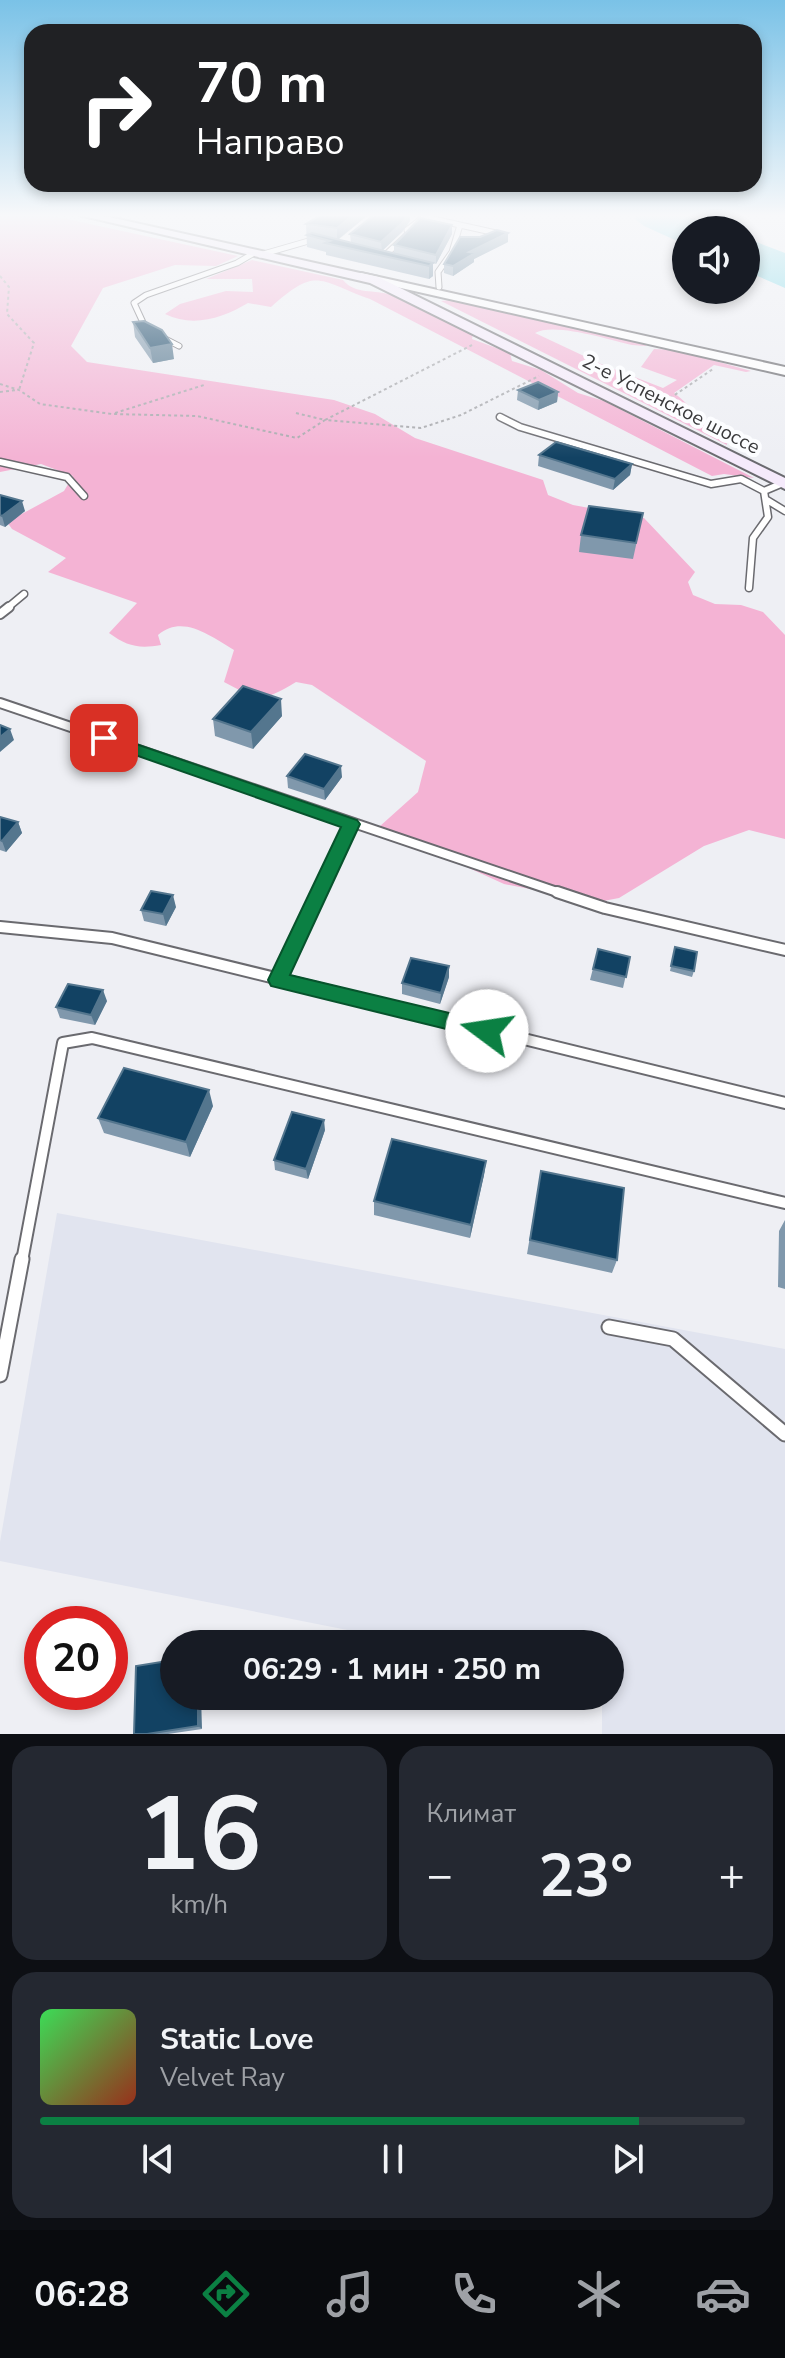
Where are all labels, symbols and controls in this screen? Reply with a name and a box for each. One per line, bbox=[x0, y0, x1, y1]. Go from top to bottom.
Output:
text: 70 m bbox=[196, 45, 327, 122]
icon: right bbox=[64, 56, 168, 160]
text: Направо bbox=[196, 118, 345, 167]
map controls bbox=[672, 216, 760, 304]
button: sound bbox=[672, 216, 760, 304]
street label: 2-е Успенское шоссе bbox=[577, 347, 765, 461]
pin bbox=[70, 704, 138, 772]
icon: arrive bbox=[82, 716, 126, 760]
position arrow bbox=[445, 989, 529, 1073]
speed limit sign: 20 bbox=[24, 1606, 128, 1710]
text: 06:29 · 1 мин · 250 m bbox=[243, 1649, 541, 1690]
text: 16 bbox=[137, 1764, 262, 1906]
text: Климат bbox=[427, 1796, 516, 1831]
text: 23° bbox=[538, 1835, 633, 1917]
text: − bbox=[427, 1846, 453, 1906]
text: + bbox=[719, 1846, 745, 1906]
text: km/h bbox=[171, 1887, 228, 1922]
text: Static Love bbox=[160, 2019, 314, 2060]
text: Velvet Ray bbox=[160, 2060, 285, 2095]
icon: previous bbox=[136, 2137, 180, 2181]
icon: pause bbox=[371, 2137, 415, 2181]
icon: next bbox=[606, 2137, 650, 2181]
icon: directions bbox=[198, 2266, 254, 2322]
icon: music bbox=[322, 2266, 378, 2322]
icon: phone bbox=[446, 2266, 502, 2322]
icon: climate bbox=[571, 2266, 627, 2322]
icon: car bbox=[695, 2266, 751, 2322]
text: 06:28 bbox=[34, 2270, 129, 2319]

